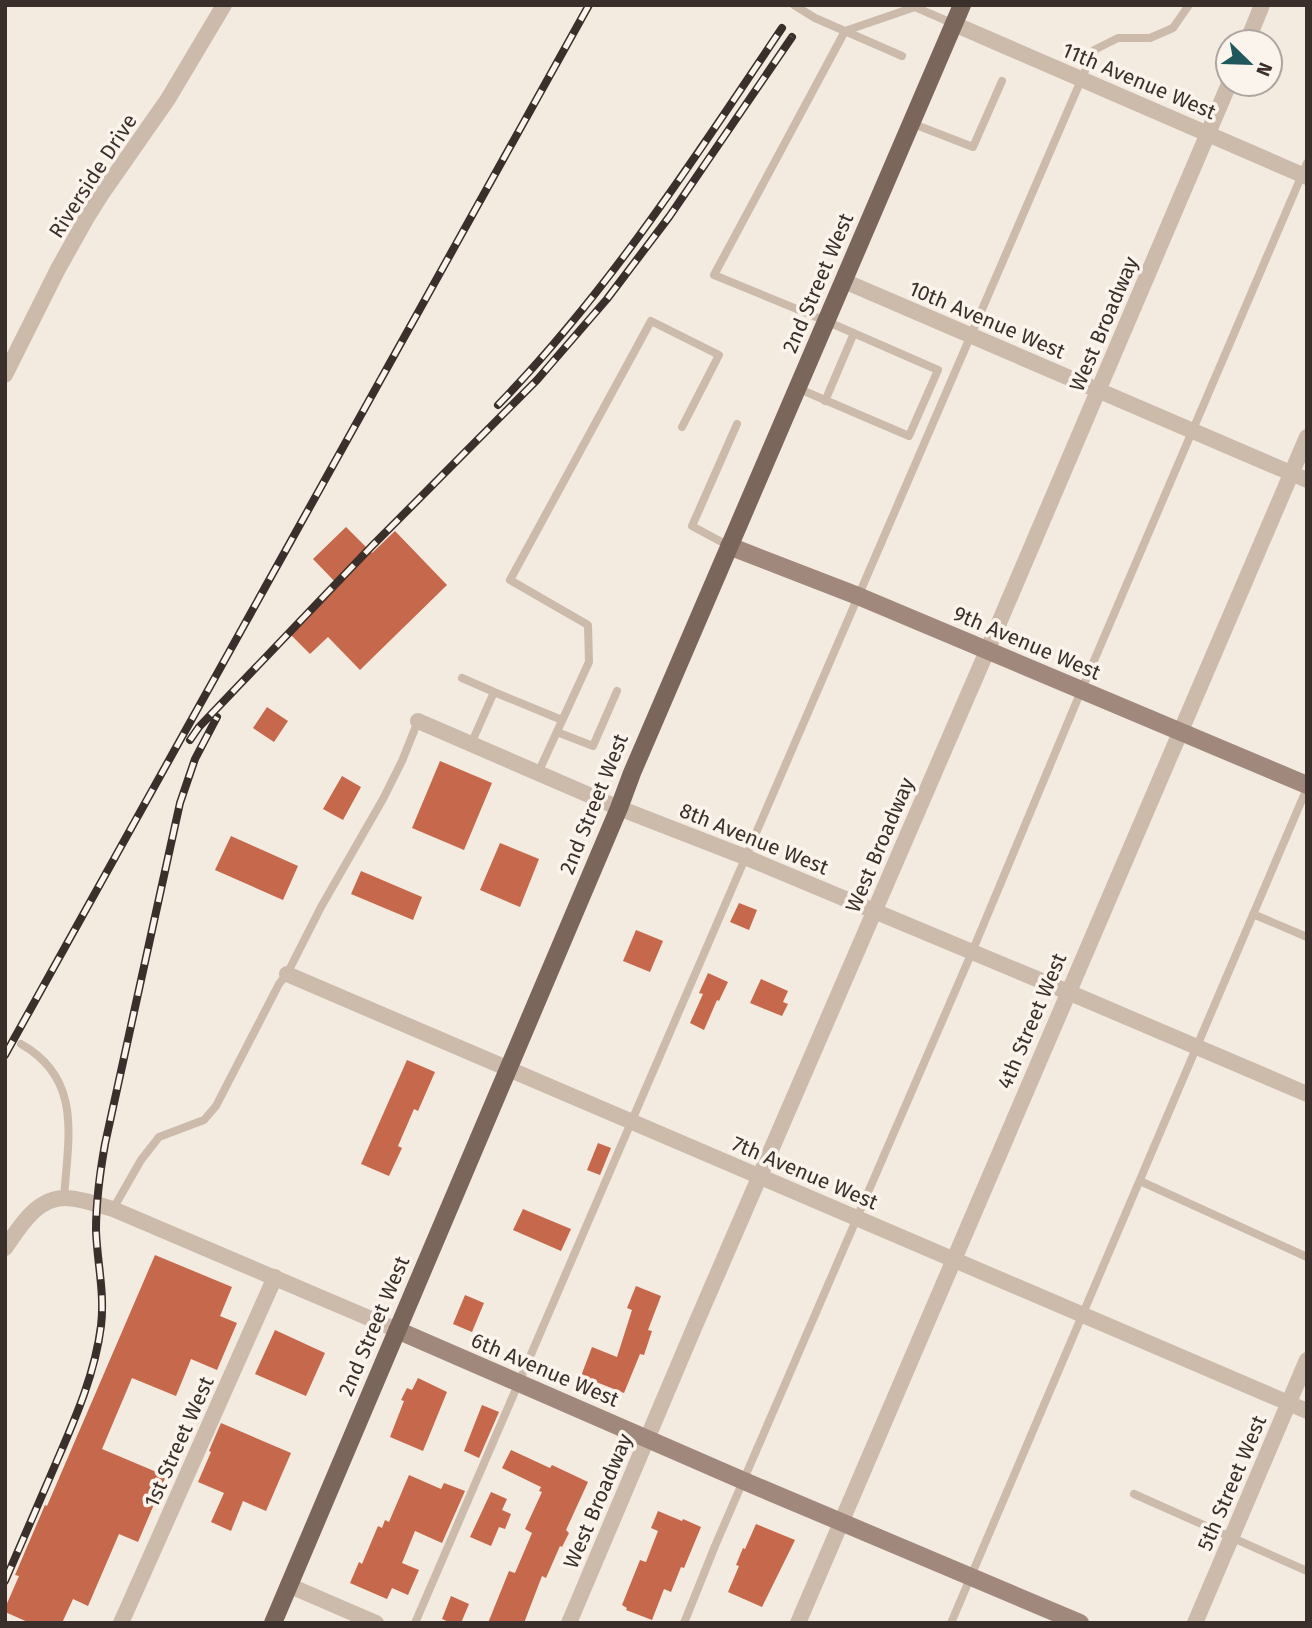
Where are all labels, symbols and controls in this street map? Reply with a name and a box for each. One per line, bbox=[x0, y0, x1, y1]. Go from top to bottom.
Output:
north arrow bbox=[1214, 28, 1284, 98]
street label: 11th Avenue West bbox=[1058, 37, 1220, 125]
text: N bbox=[1251, 59, 1277, 80]
street label: Riverside Drive bbox=[43, 109, 143, 243]
street label: 2nd Street West bbox=[777, 209, 859, 357]
street label: West Broadway bbox=[1064, 252, 1144, 395]
street label: 10th Avenue West bbox=[905, 275, 1070, 365]
street label: 9th Avenue West bbox=[949, 600, 1105, 686]
street label: 2nd Street West bbox=[554, 730, 634, 878]
street label: West Broadway bbox=[840, 773, 920, 916]
street label: 8th Avenue West bbox=[676, 797, 833, 881]
street label: 4th Street West bbox=[992, 949, 1072, 1093]
street label: 7th Avenue West bbox=[728, 1131, 882, 1216]
street label: 2nd Street West bbox=[333, 1252, 415, 1400]
street label: 6th Avenue West bbox=[467, 1327, 623, 1413]
street label: 1st Street West bbox=[139, 1372, 220, 1511]
street label: 5th Street West bbox=[1192, 1411, 1272, 1555]
street label: West Broadway bbox=[558, 1429, 638, 1572]

